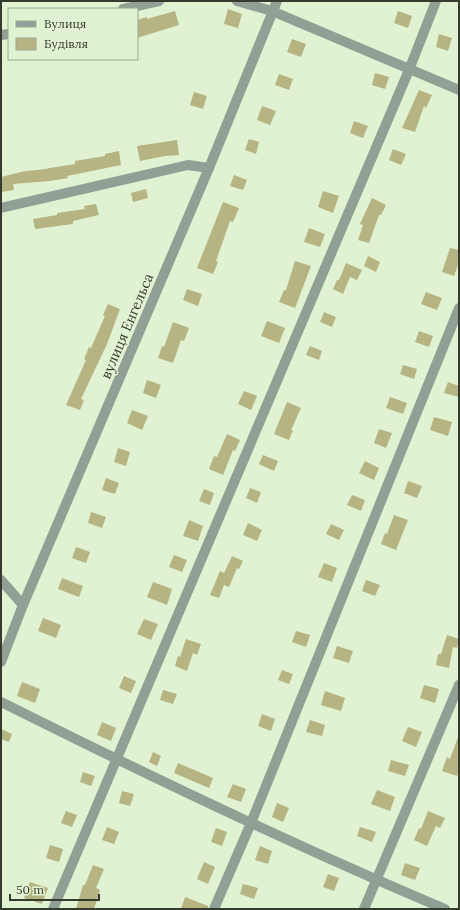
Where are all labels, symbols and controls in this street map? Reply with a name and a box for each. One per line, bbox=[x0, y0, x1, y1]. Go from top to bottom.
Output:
legend bbox=[8, 8, 138, 60]
text: Вулиця bbox=[44, 16, 86, 31]
text: Будівля bbox=[44, 36, 88, 51]
street label: вулиця Енгельса bbox=[97, 271, 157, 381]
scale bar bbox=[10, 876, 99, 902]
text: 50 m bbox=[16, 882, 44, 897]

